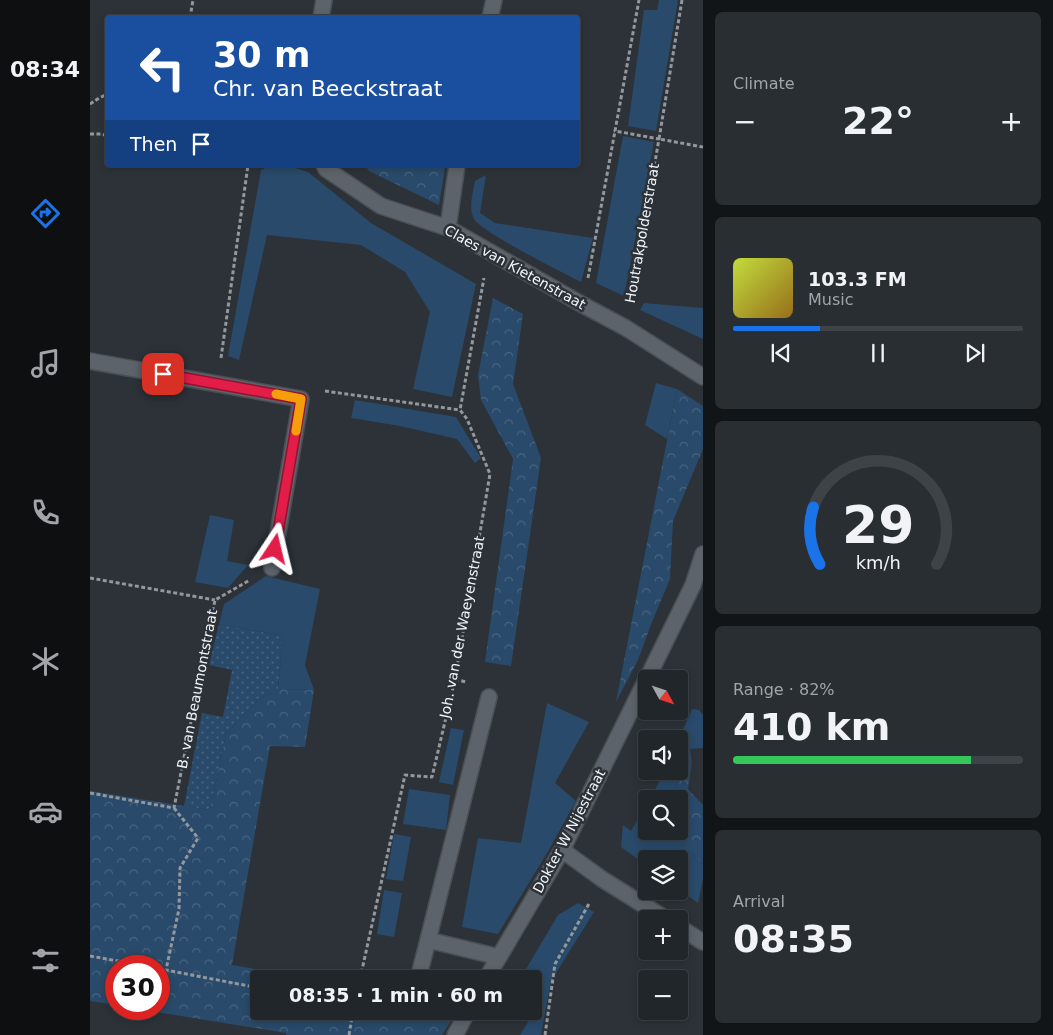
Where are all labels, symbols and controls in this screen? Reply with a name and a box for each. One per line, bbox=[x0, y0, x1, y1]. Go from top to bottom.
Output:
icon: left bbox=[130, 35, 195, 100]
text: 30 m bbox=[213, 35, 310, 75]
text: 08:34 bbox=[10, 57, 80, 82]
text: Climate bbox=[733, 74, 795, 93]
text: Chr. van Beeckstraat bbox=[213, 76, 442, 101]
text: 22° bbox=[842, 99, 914, 143]
text: − bbox=[733, 105, 756, 138]
text: + bbox=[1000, 105, 1023, 138]
icon: arrive bbox=[187, 130, 215, 158]
text: Then bbox=[130, 133, 177, 155]
street label: Houtrakpolderstraat bbox=[622, 161, 662, 304]
icon: directions bbox=[28, 196, 63, 231]
street label: Claes van Kietenstraat bbox=[442, 222, 589, 313]
text: 103.3 FM bbox=[808, 268, 907, 290]
text: Music bbox=[808, 290, 854, 309]
icon: previous bbox=[767, 339, 795, 367]
icon: pause bbox=[864, 339, 892, 367]
icon: next bbox=[961, 339, 989, 367]
icon: music bbox=[28, 346, 63, 381]
pin bbox=[142, 353, 184, 395]
icon: arrive bbox=[149, 360, 177, 388]
icon: phone bbox=[28, 495, 63, 530]
text: 29 bbox=[842, 495, 914, 555]
position arrow bbox=[248, 522, 300, 574]
street label: Joh. van der Waeyenstraat bbox=[436, 534, 488, 721]
text: km/h bbox=[855, 552, 901, 573]
street label: B. van Beaumontstraat bbox=[174, 607, 220, 770]
icon: climate bbox=[28, 644, 63, 679]
north arrow bbox=[638, 670, 688, 720]
map controls bbox=[638, 670, 688, 1020]
text: Range · 82% bbox=[733, 680, 835, 699]
text: 410 km bbox=[733, 705, 890, 749]
button: sound bbox=[638, 730, 688, 780]
street label: Dokter W Nijestraat bbox=[530, 766, 609, 896]
button: search bbox=[638, 790, 688, 840]
icon: car bbox=[28, 794, 63, 829]
button: layers bbox=[638, 850, 688, 900]
text: Arrival bbox=[733, 892, 785, 911]
button: + bbox=[638, 910, 688, 960]
text: 08:35 bbox=[733, 917, 854, 961]
icon: filters bbox=[28, 943, 63, 978]
speed limit sign: 30 bbox=[105, 955, 170, 1020]
button: − bbox=[638, 970, 688, 1020]
text: 08:35 · 1 min · 60 m bbox=[289, 984, 503, 1006]

